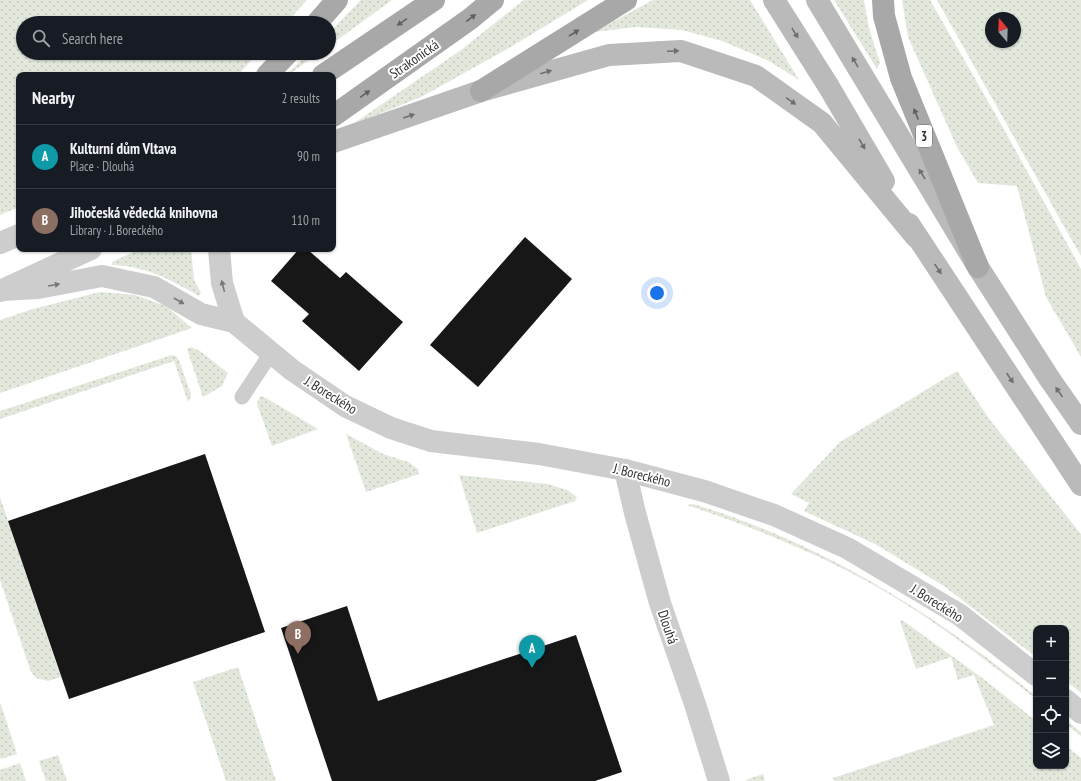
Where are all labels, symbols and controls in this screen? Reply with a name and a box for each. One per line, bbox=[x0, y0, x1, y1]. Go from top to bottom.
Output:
north arrow bbox=[985, 12, 1021, 48]
one-way arrow bbox=[465, 14, 476, 22]
search box bbox=[16, 16, 336, 60]
one-way arrow bbox=[397, 18, 407, 26]
icon: search bbox=[30, 27, 52, 49]
one-way arrow bbox=[791, 28, 799, 38]
text: Search here bbox=[62, 29, 123, 48]
one-way arrow bbox=[568, 29, 579, 36]
street label: Strakonická bbox=[386, 36, 442, 82]
one-way arrow bbox=[667, 48, 679, 55]
one-way arrow bbox=[851, 57, 859, 67]
one-way arrow bbox=[539, 69, 552, 75]
text: Nearby bbox=[32, 87, 75, 109]
text: 2 results bbox=[281, 90, 320, 107]
one-way arrow bbox=[359, 90, 370, 98]
one-way arrow bbox=[786, 97, 796, 105]
one-way arrow bbox=[912, 108, 918, 120]
one-way arrow bbox=[404, 112, 416, 118]
road number: 3 bbox=[916, 125, 932, 147]
one-way arrow bbox=[859, 138, 866, 150]
text: Kulturní dům Vltava bbox=[70, 139, 177, 158]
text: A bbox=[42, 148, 48, 165]
text: 90 m bbox=[297, 148, 320, 165]
text: Place · Dlouhá bbox=[70, 158, 134, 175]
one-way arrow bbox=[918, 168, 925, 180]
text: Jihočeská vědecká knihovna bbox=[70, 203, 218, 222]
text: B bbox=[42, 212, 48, 229]
text: 110 m bbox=[291, 212, 320, 229]
text: Library · J. Boreckého bbox=[70, 222, 163, 239]
one-way arrow bbox=[934, 264, 942, 275]
one-way arrow bbox=[220, 280, 226, 292]
one-way arrow bbox=[48, 282, 60, 288]
your location bbox=[647, 283, 667, 303]
one-way arrow bbox=[173, 298, 184, 305]
street label: J. Boreckého bbox=[301, 371, 361, 418]
one-way arrow bbox=[1006, 373, 1014, 383]
one-way arrow bbox=[1055, 387, 1063, 397]
street label: J. Boreckého bbox=[611, 459, 672, 491]
street label: J. Boreckého bbox=[907, 579, 967, 626]
street label: Dlouhá bbox=[654, 608, 682, 646]
pin: B bbox=[285, 621, 311, 654]
map controls bbox=[1033, 625, 1069, 769]
button: + bbox=[1033, 625, 1069, 661]
pin: A bbox=[519, 635, 545, 668]
button: − bbox=[1033, 661, 1069, 697]
button: locate bbox=[1033, 697, 1069, 733]
button: layers bbox=[1033, 733, 1069, 769]

